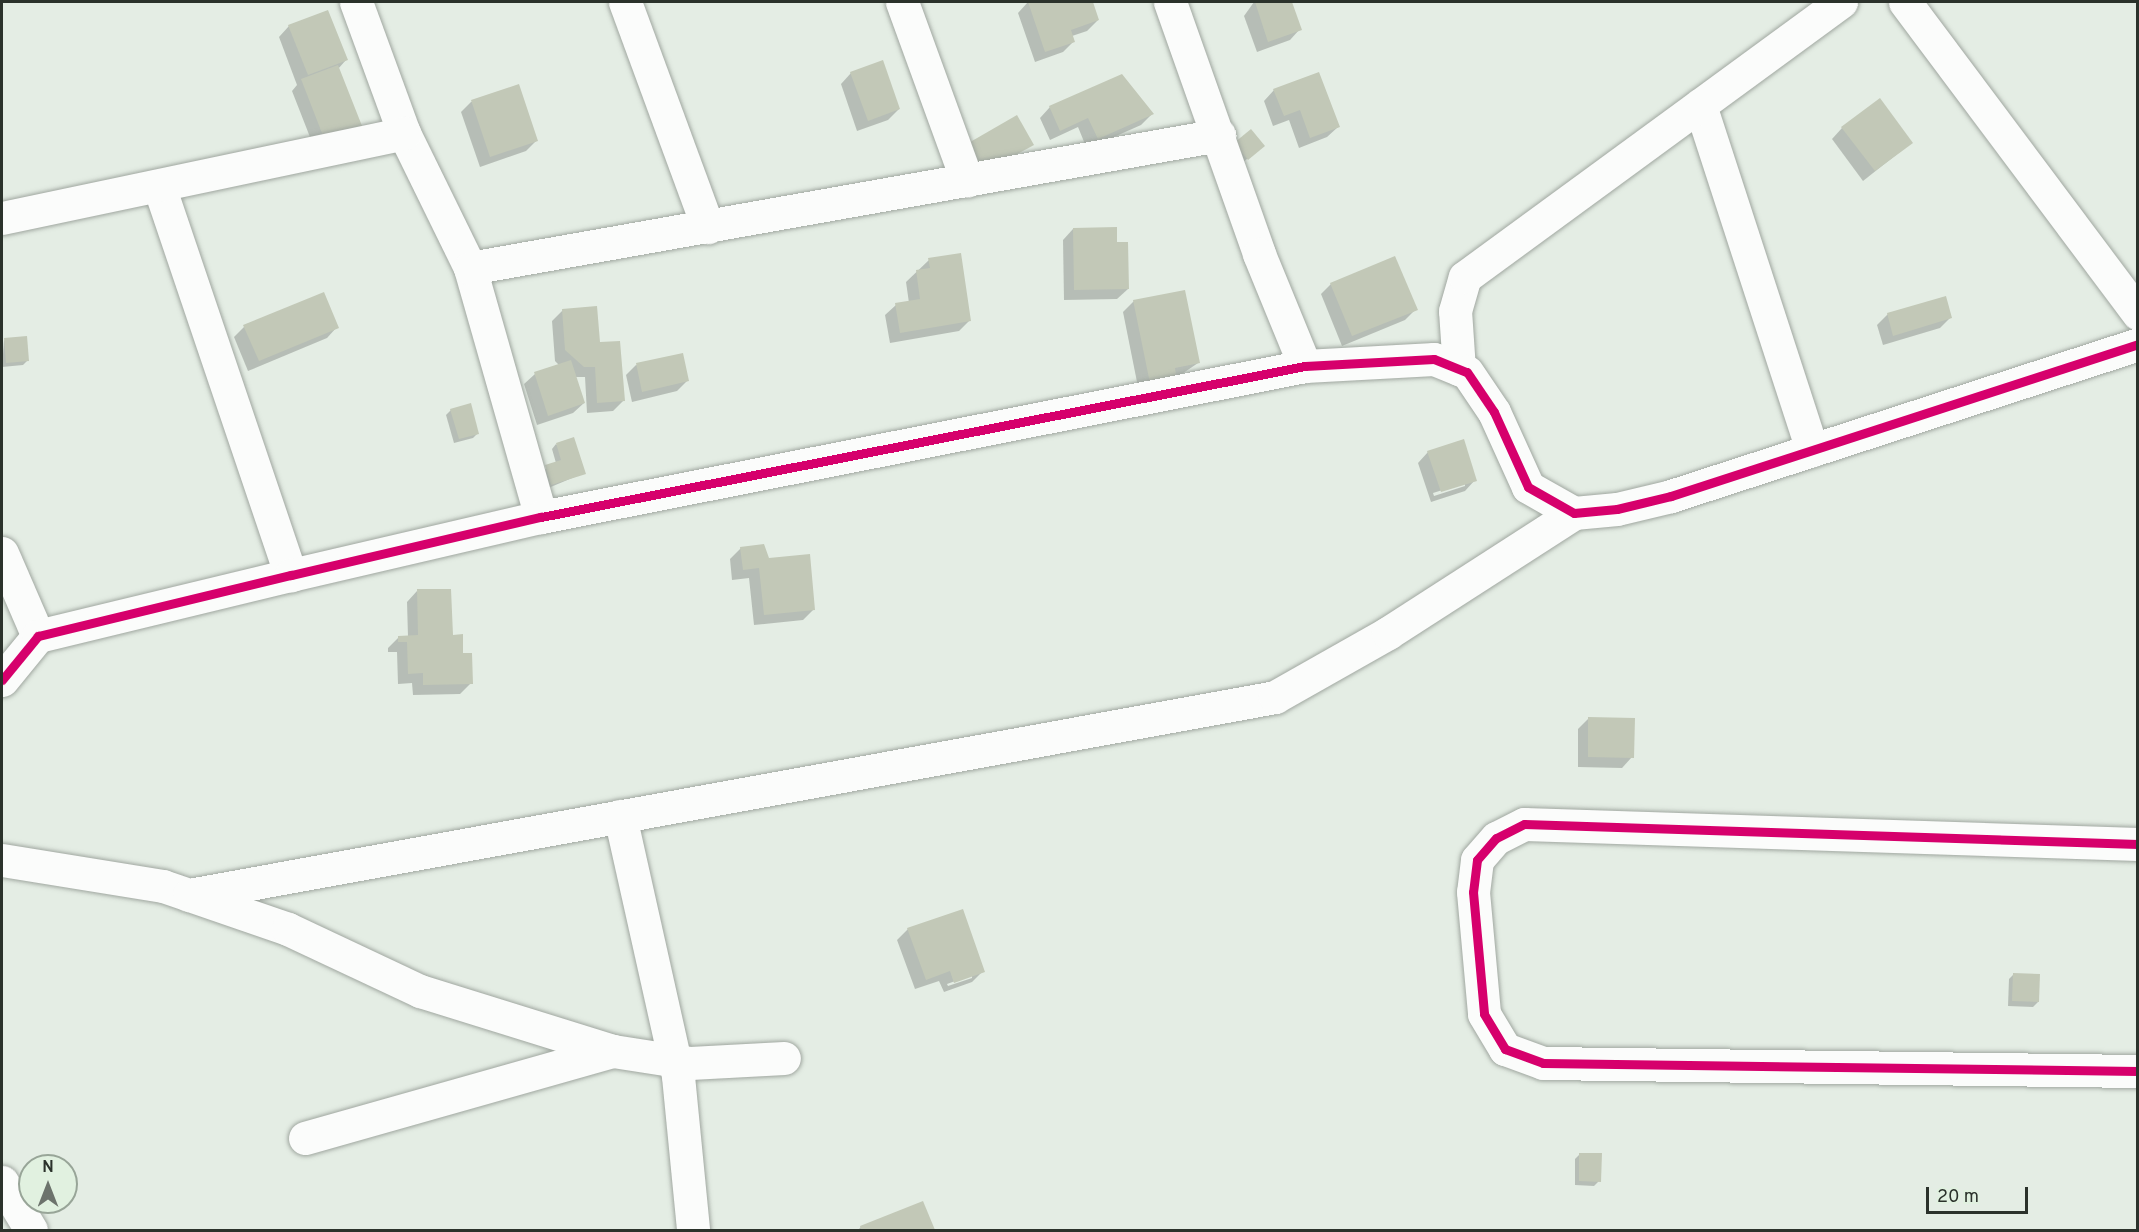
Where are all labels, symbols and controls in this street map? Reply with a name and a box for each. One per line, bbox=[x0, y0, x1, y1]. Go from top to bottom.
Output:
north arrow bbox=[18, 1154, 78, 1214]
text: N bbox=[42, 1158, 54, 1178]
scale bar bbox=[1929, 1175, 2031, 1213]
text: 20 m bbox=[1937, 1186, 1979, 1209]

